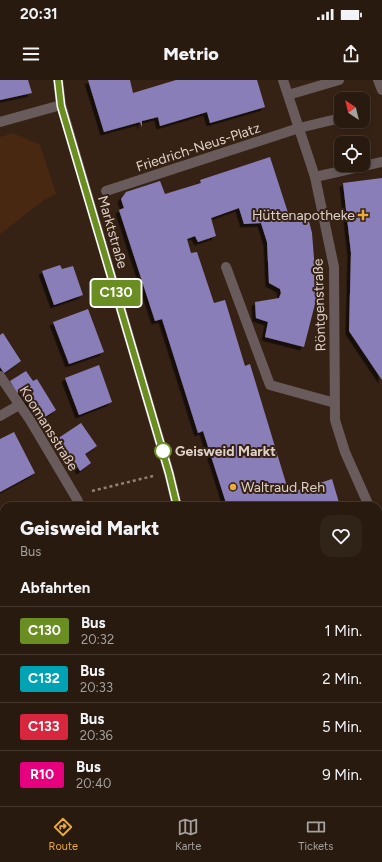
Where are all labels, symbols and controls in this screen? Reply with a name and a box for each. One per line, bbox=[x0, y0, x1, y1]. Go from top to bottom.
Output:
text: 20:31 bbox=[20, 5, 58, 23]
icon: menu bbox=[20, 43, 42, 65]
text: Metrio bbox=[163, 43, 219, 65]
icon: share bbox=[340, 43, 362, 65]
north arrow bbox=[334, 92, 370, 128]
map controls bbox=[334, 92, 370, 172]
street label: Friedrich-Neus-Platz bbox=[134, 119, 263, 176]
button: locate bbox=[334, 136, 370, 172]
street label: Marktstraße bbox=[94, 194, 131, 271]
place label: Hüttenapotheke bbox=[252, 207, 355, 224]
marker: Hüttenapotheke bbox=[358, 210, 368, 220]
street label: Röntgenstraße bbox=[309, 258, 330, 352]
line badge: C130 bbox=[88, 280, 144, 306]
text: C130 bbox=[100, 284, 132, 301]
street label: Koomansstraße bbox=[16, 383, 82, 474]
marker: Geisweid Markt bbox=[154, 442, 172, 460]
place label: Geisweid Markt bbox=[175, 443, 276, 460]
place label: Waltraud Reh bbox=[241, 479, 325, 496]
marker: Waltraud Reh bbox=[228, 482, 238, 492]
button: heart bbox=[320, 515, 362, 557]
text: Geisweid Markt bbox=[20, 517, 159, 540]
text: Bus bbox=[20, 544, 41, 559]
text: Abfahrten bbox=[20, 579, 90, 597]
text: Bus bbox=[81, 614, 106, 632]
text: C130 bbox=[28, 622, 61, 639]
text: 1 Min. bbox=[324, 622, 362, 640]
text: 20:32 bbox=[81, 632, 114, 647]
text: Bus bbox=[80, 662, 105, 680]
text: C132 bbox=[28, 670, 60, 687]
text: 2 Min. bbox=[322, 670, 362, 688]
text: 20:33 bbox=[80, 680, 113, 695]
text: Bus bbox=[80, 710, 104, 728]
text: C133 bbox=[28, 718, 60, 735]
text: 5 Min. bbox=[322, 718, 362, 736]
text: 20:36 bbox=[80, 728, 113, 743]
text: Bus bbox=[76, 758, 101, 776]
text: R10 bbox=[30, 766, 54, 783]
text: 9 Min. bbox=[322, 766, 362, 784]
text: 20:40 bbox=[76, 776, 111, 791]
tab: Route bbox=[49, 816, 78, 853]
tab: Karte bbox=[175, 816, 201, 853]
tab: Tickets bbox=[298, 816, 333, 853]

